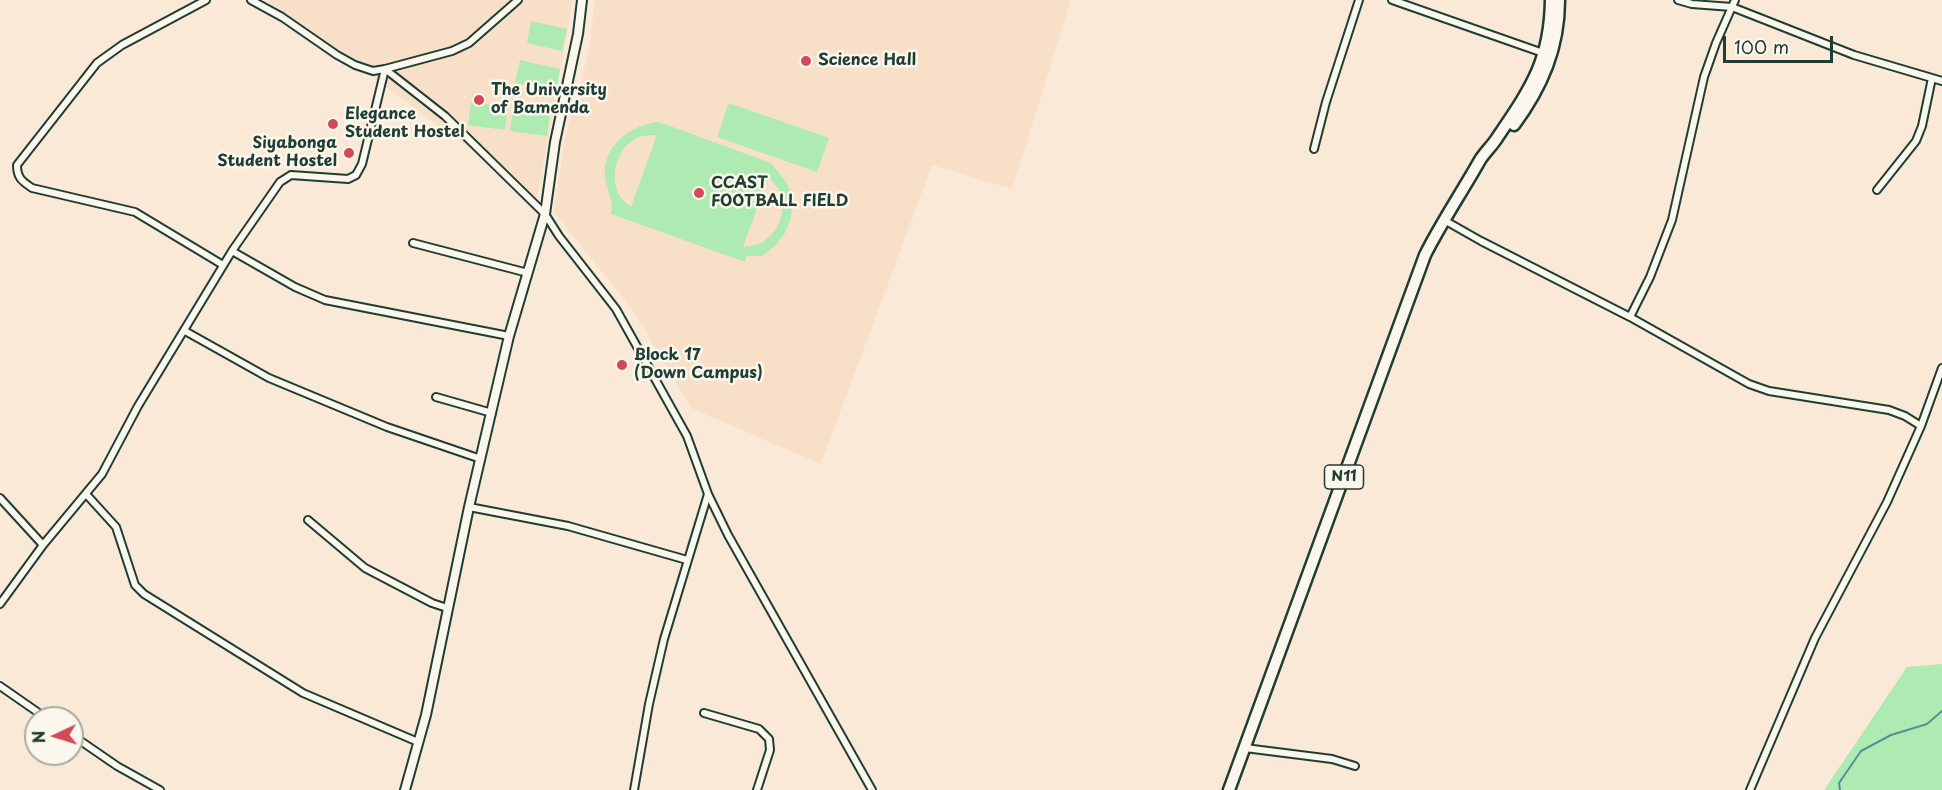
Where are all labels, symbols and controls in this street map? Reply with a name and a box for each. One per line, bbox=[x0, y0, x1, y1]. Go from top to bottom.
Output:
scale bar bbox=[1726, 24, 1836, 62]
text: 100 m bbox=[1734, 33, 1789, 60]
place label: Science Hall bbox=[818, 51, 916, 71]
marker: Science Hall bbox=[799, 54, 813, 68]
place label: The University of Bamenda bbox=[491, 81, 607, 119]
marker: The University of Bamenda bbox=[472, 93, 486, 107]
place label: Elegance Student Hostel bbox=[345, 105, 465, 143]
marker: Elegance Student Hostel bbox=[326, 117, 340, 131]
place label: Siyabonga Student Hostel bbox=[217, 134, 337, 172]
marker: Siyabonga Student Hostel bbox=[342, 146, 356, 160]
place label: CCAST FOOTBALL FIELD bbox=[711, 174, 848, 212]
marker: CCAST FOOTBALL FIELD bbox=[692, 186, 706, 200]
place label: Block 17 (Down Campus) bbox=[634, 346, 763, 384]
marker: Block 17 (Down Campus) bbox=[615, 358, 629, 372]
road number: N11 bbox=[1324, 465, 1364, 489]
north arrow bbox=[24, 706, 84, 766]
text: N bbox=[26, 730, 50, 744]

